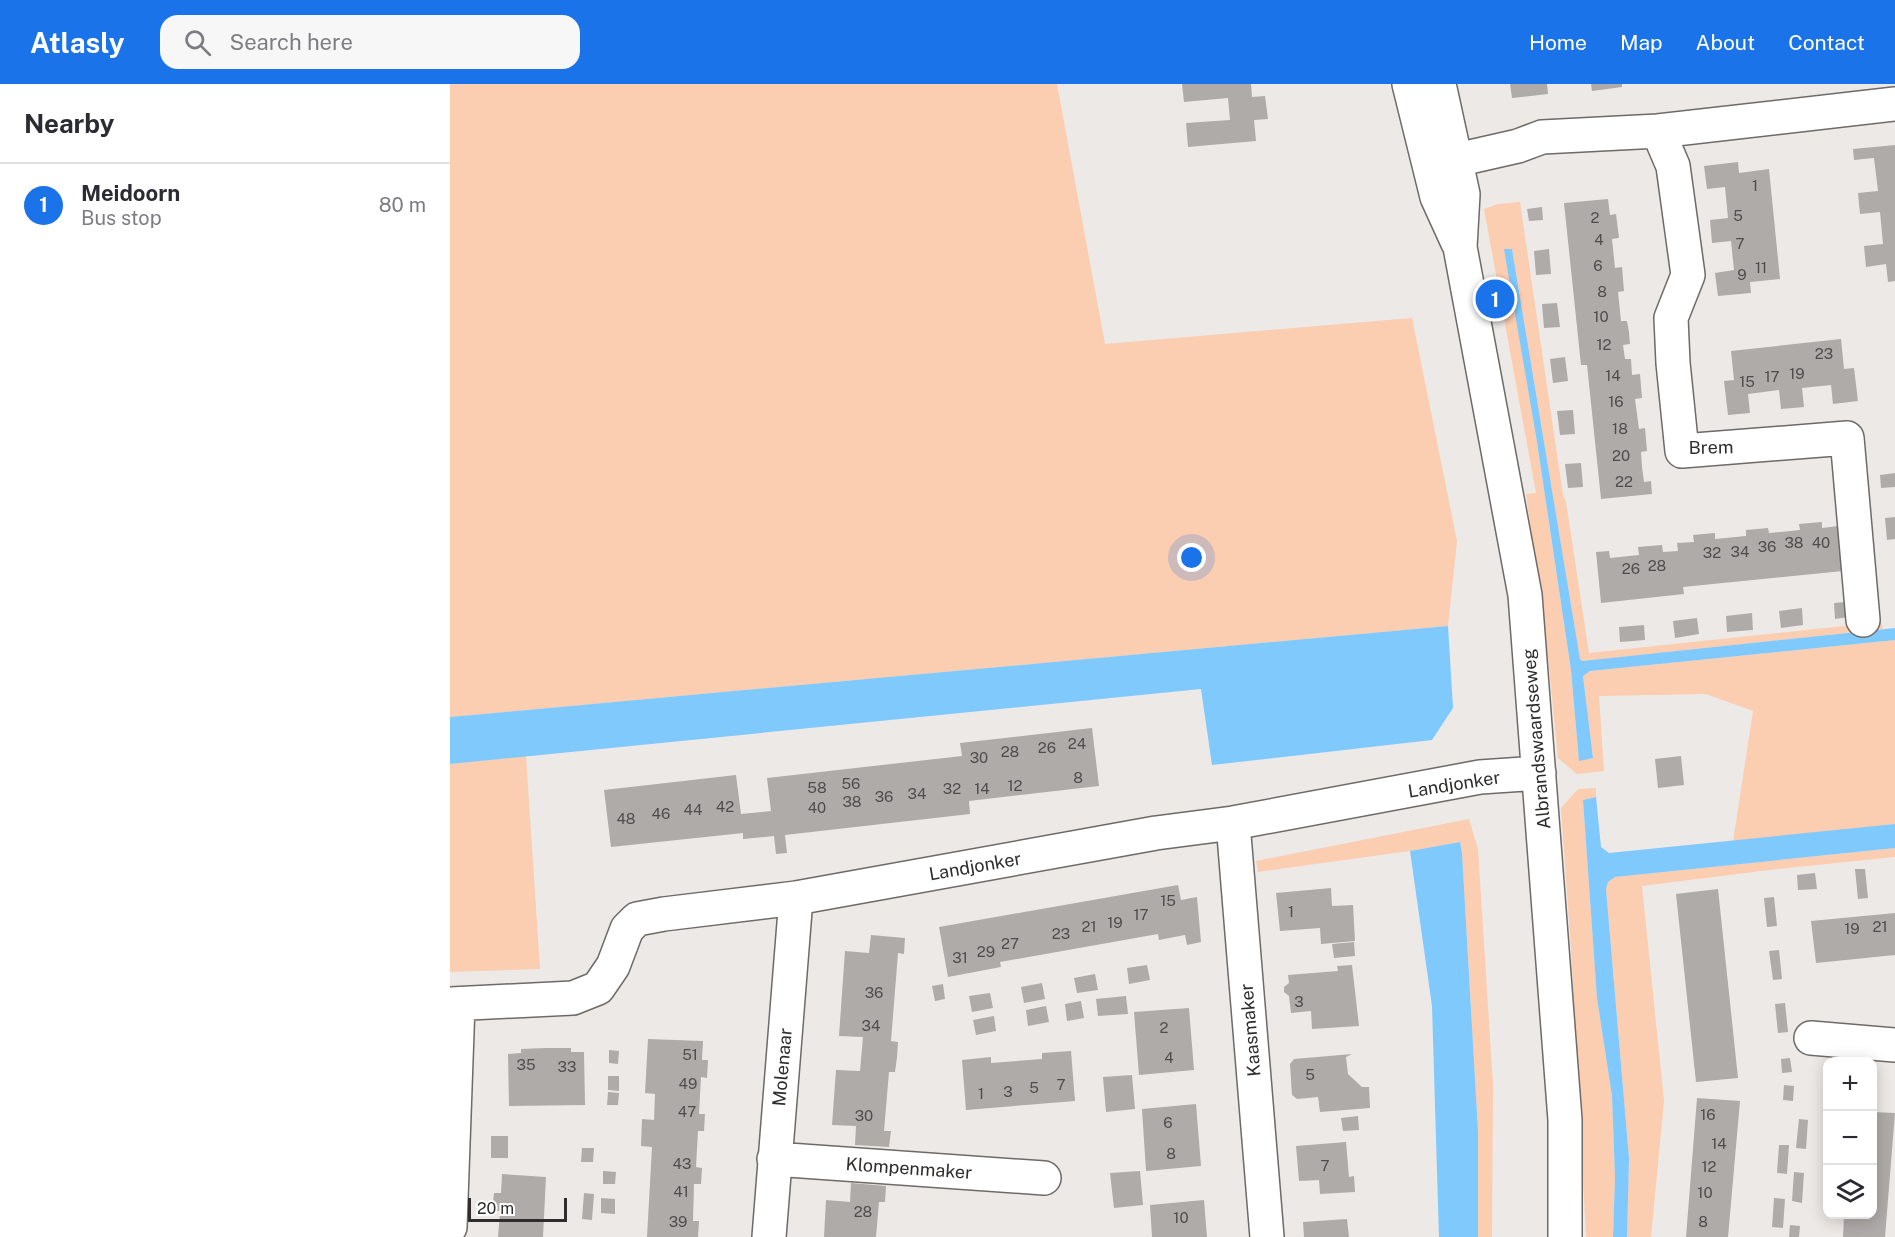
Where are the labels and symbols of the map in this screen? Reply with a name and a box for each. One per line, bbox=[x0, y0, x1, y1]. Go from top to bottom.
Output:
house number: 1 bbox=[1752, 177, 1758, 194]
house number: 5 bbox=[1733, 207, 1743, 224]
house number: 2 bbox=[1591, 209, 1600, 226]
house number: 4 bbox=[1594, 231, 1604, 248]
house number: 7 bbox=[1735, 235, 1745, 252]
house number: 6 bbox=[1593, 257, 1603, 274]
house number: 11 bbox=[1755, 259, 1767, 276]
house number: 9 bbox=[1737, 266, 1747, 283]
pin: 1 bbox=[1476, 276, 1514, 322]
house number: 8 bbox=[1597, 283, 1607, 300]
house number: 10 bbox=[1593, 308, 1609, 325]
house number: 12 bbox=[1596, 336, 1612, 353]
house number: 23 bbox=[1815, 345, 1833, 362]
house number: 19 bbox=[1789, 365, 1805, 382]
house number: 14 bbox=[1605, 367, 1621, 384]
house number: 17 bbox=[1764, 368, 1780, 385]
house number: 15 bbox=[1739, 373, 1755, 390]
house number: 16 bbox=[1608, 393, 1624, 410]
house number: 18 bbox=[1612, 420, 1628, 437]
street label: Brem bbox=[1688, 436, 1734, 458]
house number: 20 bbox=[1612, 447, 1630, 464]
house number: 22 bbox=[1615, 473, 1633, 490]
house number: 38 bbox=[1784, 534, 1804, 551]
house number: 40 bbox=[1812, 534, 1830, 551]
house number: 36 bbox=[1758, 538, 1776, 555]
your location bbox=[1177, 543, 1206, 572]
house number: 34 bbox=[1731, 543, 1749, 560]
house number: 32 bbox=[1703, 544, 1721, 561]
house number: 28 bbox=[1648, 557, 1666, 574]
house number: 26 bbox=[1622, 560, 1640, 577]
street label: Albrandswaardseweg bbox=[1518, 648, 1554, 830]
house number: 24 bbox=[1068, 735, 1086, 752]
house number: 26 bbox=[1038, 739, 1056, 756]
house number: 28 bbox=[1001, 743, 1019, 760]
house number: 30 bbox=[970, 749, 988, 766]
street label: Landjonker bbox=[1406, 766, 1502, 802]
house number: 8 bbox=[1073, 769, 1083, 786]
house number: 56 bbox=[842, 775, 860, 792]
house number: 12 bbox=[1007, 777, 1023, 794]
house number: 58 bbox=[807, 779, 827, 796]
house number: 32 bbox=[943, 780, 961, 797]
house number: 14 bbox=[974, 780, 990, 797]
house number: 34 bbox=[908, 785, 926, 802]
house number: 36 bbox=[875, 788, 893, 805]
house number: 38 bbox=[842, 793, 862, 810]
house number: 42 bbox=[716, 798, 734, 815]
house number: 40 bbox=[808, 799, 826, 816]
house number: 44 bbox=[684, 801, 702, 818]
house number: 46 bbox=[652, 805, 670, 822]
house number: 48 bbox=[616, 810, 636, 827]
street label: Landjonker bbox=[927, 848, 1023, 884]
house number: 15 bbox=[1160, 892, 1176, 909]
house number: 1 bbox=[1288, 903, 1294, 920]
house number: 17 bbox=[1133, 906, 1149, 923]
house number: 19 bbox=[1107, 914, 1123, 931]
house number: 21 bbox=[1081, 918, 1097, 935]
house number: 21 bbox=[1872, 918, 1888, 935]
house number: 19 bbox=[1844, 920, 1860, 937]
house number: 23 bbox=[1052, 925, 1070, 942]
house number: 27 bbox=[1001, 935, 1019, 952]
house number: 29 bbox=[977, 943, 995, 960]
house number: 31 bbox=[952, 949, 968, 966]
street label: Kaasmaker bbox=[1235, 983, 1265, 1077]
house number: 36 bbox=[865, 984, 883, 1001]
house number: 3 bbox=[1294, 993, 1304, 1010]
house number: 34 bbox=[862, 1017, 880, 1034]
house number: 2 bbox=[1160, 1019, 1169, 1036]
street label: Molenaar bbox=[768, 1027, 796, 1107]
house number: 51 bbox=[682, 1046, 698, 1063]
house number: 4 bbox=[1164, 1049, 1174, 1066]
house number: 35 bbox=[516, 1056, 536, 1073]
house number: 33 bbox=[558, 1058, 576, 1075]
house number: 5 bbox=[1305, 1066, 1315, 1083]
house number: 49 bbox=[679, 1075, 697, 1092]
house number: 7 bbox=[1056, 1076, 1066, 1093]
house number: 5 bbox=[1029, 1079, 1039, 1096]
house number: 3 bbox=[1003, 1083, 1013, 1100]
house number: 1 bbox=[978, 1085, 984, 1102]
house number: 47 bbox=[678, 1103, 696, 1120]
house number: 16 bbox=[1700, 1106, 1716, 1123]
house number: 30 bbox=[855, 1107, 873, 1124]
house number: 6 bbox=[1163, 1114, 1173, 1131]
house number: 14 bbox=[1711, 1135, 1727, 1152]
house number: 8 bbox=[1166, 1145, 1176, 1162]
street label: Klompenmaker bbox=[845, 1153, 973, 1183]
house number: 43 bbox=[673, 1155, 691, 1172]
house number: 7 bbox=[1320, 1157, 1330, 1174]
house number: 12 bbox=[1701, 1158, 1717, 1175]
house number: 41 bbox=[673, 1183, 689, 1200]
house number: 10 bbox=[1697, 1184, 1713, 1201]
scale bar bbox=[468, 1195, 567, 1222]
house number: 28 bbox=[854, 1203, 872, 1220]
house number: 10 bbox=[1173, 1209, 1189, 1226]
house number: 39 bbox=[669, 1213, 687, 1230]
house number: 8 bbox=[1698, 1213, 1708, 1230]

